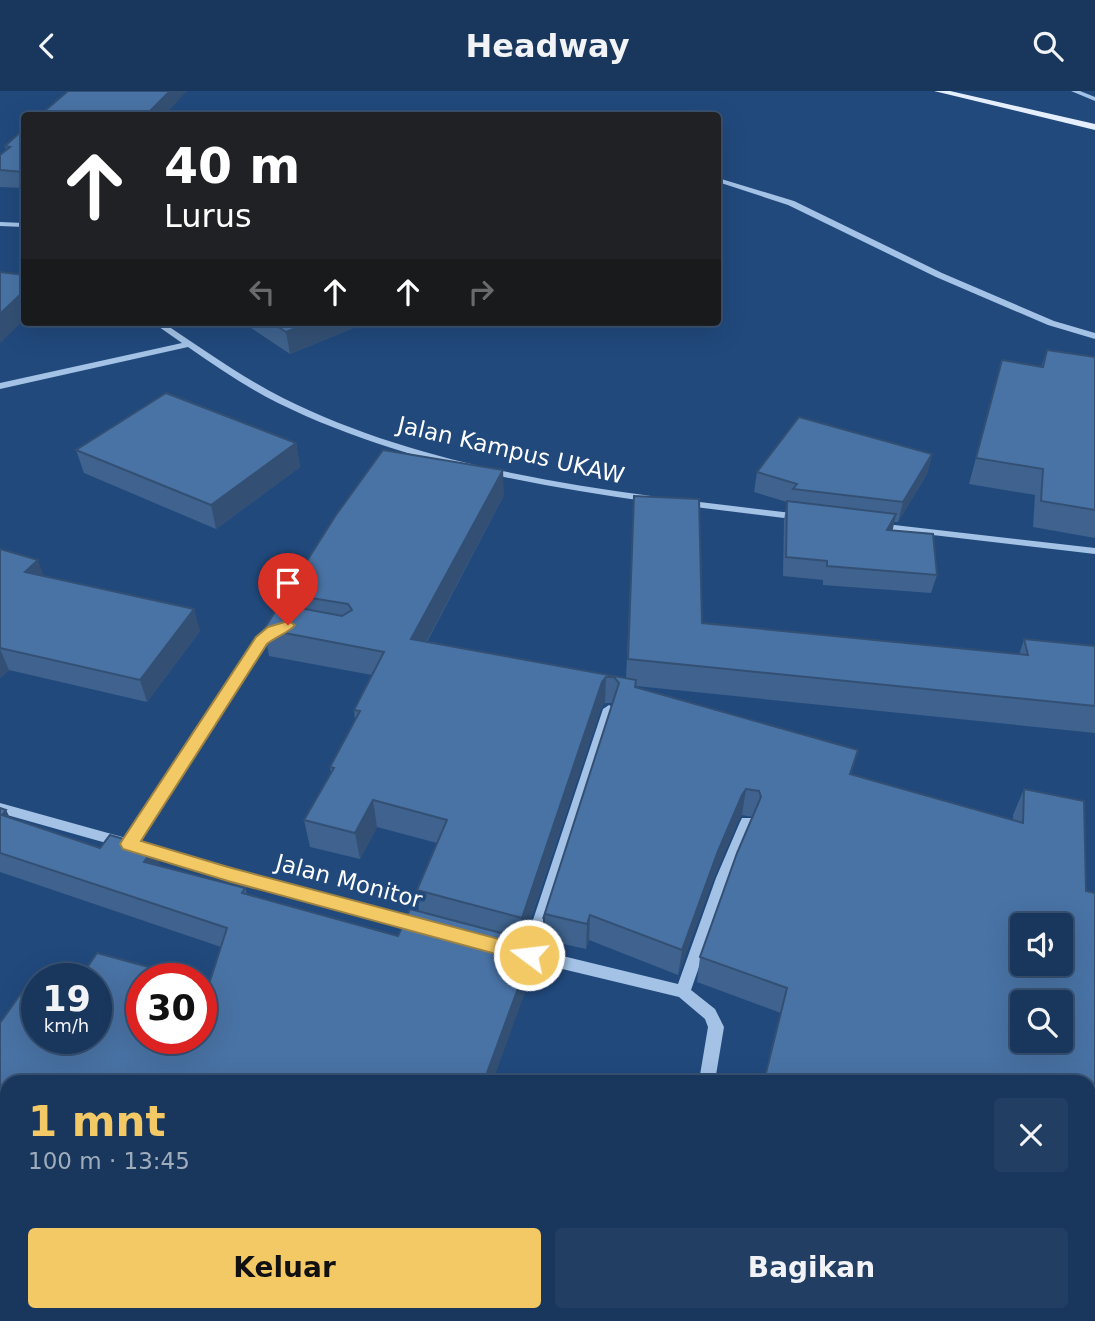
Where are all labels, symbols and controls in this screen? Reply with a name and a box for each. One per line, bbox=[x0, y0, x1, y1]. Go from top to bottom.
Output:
icon: back bbox=[28, 27, 66, 65]
text: Headway bbox=[465, 27, 630, 65]
icon: search bbox=[1029, 27, 1067, 65]
text: 40 m bbox=[164, 138, 300, 195]
icon: ahead bbox=[49, 140, 140, 231]
text: Lurus bbox=[164, 197, 252, 235]
icon: left bbox=[243, 273, 281, 311]
icon: ahead bbox=[316, 273, 354, 311]
icon: ahead bbox=[389, 273, 427, 311]
icon: right bbox=[462, 273, 500, 311]
street label: Jalan Kampus UKAW bbox=[393, 411, 627, 489]
pin bbox=[258, 553, 318, 625]
icon: arrive bbox=[269, 564, 307, 602]
street label: Jalan Monitor bbox=[271, 848, 426, 913]
map controls bbox=[1010, 913, 1073, 1053]
button: sound bbox=[1010, 913, 1073, 976]
position arrow bbox=[492, 918, 566, 992]
speed limit sign: 30 bbox=[126, 963, 217, 1054]
text: 19 bbox=[42, 979, 91, 1019]
button: search bbox=[1010, 990, 1073, 1053]
text: km/h bbox=[44, 1015, 89, 1036]
text: 1 mnt bbox=[28, 1097, 166, 1146]
button: close bbox=[994, 1098, 1068, 1172]
text: 100 m · 13:45 bbox=[28, 1148, 190, 1174]
button: Keluar bbox=[28, 1228, 541, 1308]
button: Bagikan bbox=[555, 1228, 1068, 1308]

